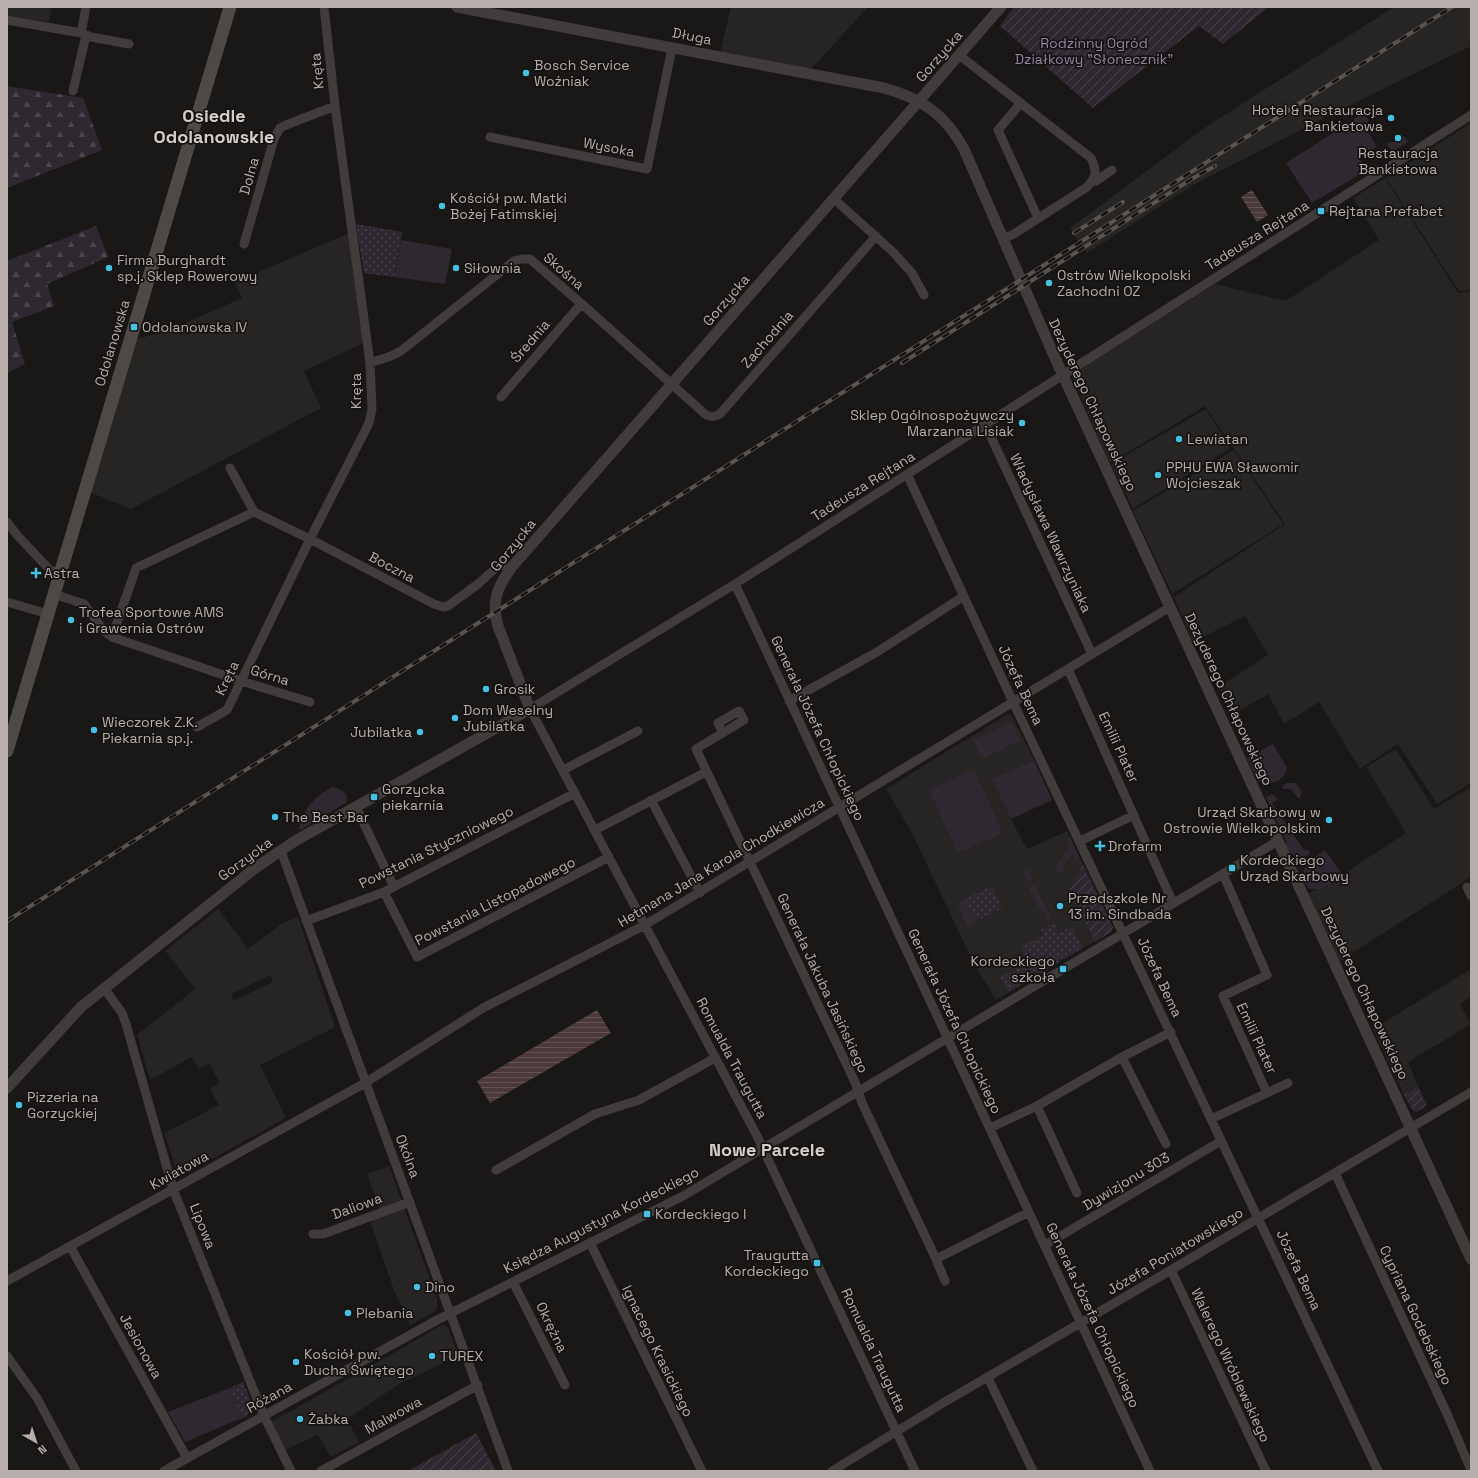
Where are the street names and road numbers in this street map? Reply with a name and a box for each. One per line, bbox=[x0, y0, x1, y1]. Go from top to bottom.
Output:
street label: Długa bbox=[671, 23, 713, 49]
street label: Gorzycka bbox=[912, 26, 966, 86]
street label: Kręta bbox=[306, 52, 328, 90]
street label: Wysoka bbox=[582, 133, 636, 161]
street label: Dolna bbox=[235, 155, 263, 197]
street label: Tadeusza Rejtana bbox=[1202, 196, 1312, 274]
street label: Skośna bbox=[540, 248, 588, 294]
street label: Gorzycka bbox=[699, 270, 753, 330]
street label: Odolanowska bbox=[90, 298, 134, 388]
street label: Zachodnia bbox=[737, 306, 797, 372]
street label: Średnia bbox=[506, 316, 554, 366]
street label: Dezyderego Chłapowskiego bbox=[1045, 316, 1141, 494]
street label: Kręta bbox=[347, 373, 365, 409]
street label: Tadeusza Rejtana bbox=[808, 447, 918, 525]
street label: Władysława Wawrzyniaka bbox=[1006, 450, 1096, 616]
street label: Gorzycka bbox=[486, 515, 540, 575]
street label: Boczna bbox=[366, 547, 418, 587]
street label: Dezyderego Chłapowskiego bbox=[1181, 610, 1277, 788]
street label: Generała Józefa Chłopickiego bbox=[767, 632, 869, 824]
street label: Józefa Bema bbox=[995, 642, 1047, 728]
street label: Kręta bbox=[211, 658, 243, 698]
street label: Górna bbox=[248, 661, 292, 689]
street label: Emilii Plater bbox=[1095, 709, 1143, 785]
street label: Hetmana Jana Karola Chodkiewicza bbox=[614, 793, 828, 931]
street label: Powstania Styczniowego bbox=[356, 802, 516, 892]
street label: Gorzycka bbox=[214, 833, 276, 885]
street label: Powstania Listopadowego bbox=[412, 853, 578, 949]
street label: Generała Jakuba Jasińskiego bbox=[773, 890, 873, 1076]
street label: Dezyderego Chłapowskiego bbox=[1317, 904, 1413, 1082]
street label: Generała Józefa Chłopickiego bbox=[904, 925, 1006, 1117]
street label: Józefa Bema bbox=[1134, 934, 1186, 1020]
street label: Romualda Traugutta bbox=[692, 994, 772, 1122]
street label: Emilii Plater bbox=[1233, 1000, 1281, 1076]
street label: Okólna bbox=[391, 1132, 425, 1180]
street label: Kwiatowa bbox=[146, 1147, 212, 1193]
street label: Dywizjonu 303 bbox=[1079, 1148, 1173, 1214]
street label: Księdza Augustyna Kordeckiego bbox=[500, 1163, 702, 1277]
street label: Daliowa bbox=[330, 1189, 384, 1223]
street label: Lipowa bbox=[186, 1200, 220, 1252]
street label: Józefa Poniatowskiego bbox=[1104, 1203, 1246, 1299]
street label: Generała Józefa Chłopickiego bbox=[1042, 1219, 1144, 1411]
street label: Józefa Bema bbox=[1273, 1227, 1325, 1313]
street label: Cypriana Godebskiego bbox=[1376, 1242, 1456, 1388]
street label: Ignacego Krasickiego bbox=[618, 1282, 698, 1420]
street label: Romualda Traugutta bbox=[837, 1285, 911, 1415]
street label: Walerego Wróblewskiego bbox=[1187, 1285, 1275, 1445]
street label: Okrężna bbox=[532, 1299, 572, 1355]
street label: Jesionowa bbox=[116, 1310, 166, 1382]
street label: Różana bbox=[243, 1377, 295, 1417]
street label: Malwowa bbox=[361, 1392, 425, 1438]

